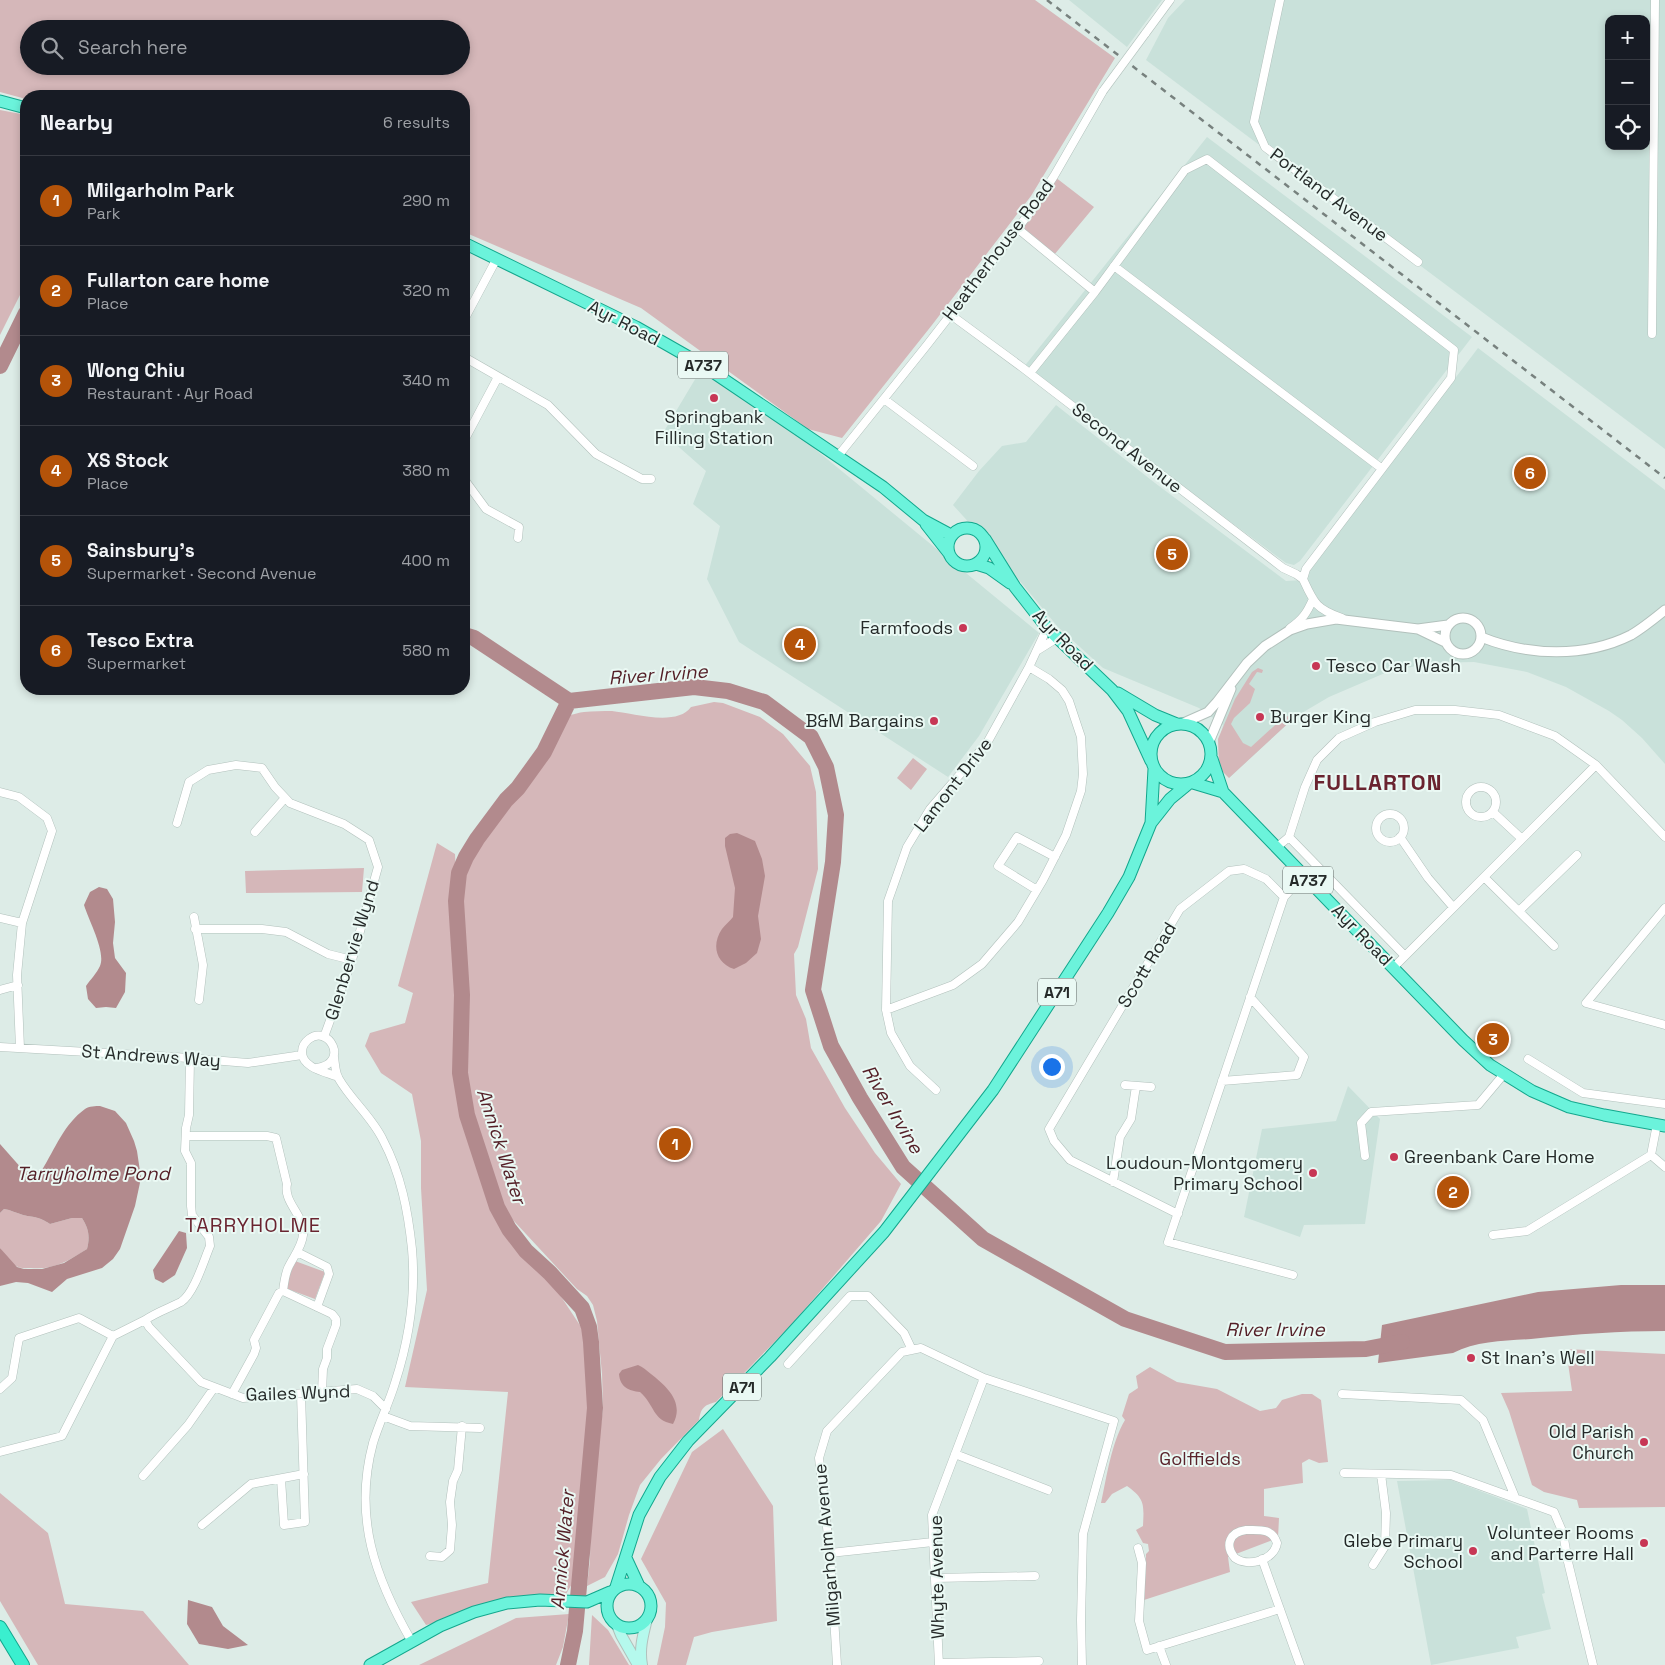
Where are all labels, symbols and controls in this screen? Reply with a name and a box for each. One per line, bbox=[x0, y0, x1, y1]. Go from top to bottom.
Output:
map controls bbox=[1605, 15, 1650, 150]
button: + bbox=[1605, 15, 1650, 60]
search box bbox=[20, 20, 470, 75]
icon: search bbox=[38, 34, 66, 62]
text: Search here bbox=[78, 35, 188, 60]
button: − bbox=[1605, 60, 1650, 105]
button: locate bbox=[1605, 105, 1650, 150]
text: Nearby bbox=[40, 109, 113, 136]
text: 6 results bbox=[383, 112, 450, 133]
street label: Portland Avenue bbox=[1266, 143, 1393, 247]
street label: Heatherhouse Road bbox=[937, 174, 1058, 325]
text: Milgarholm Park bbox=[87, 178, 234, 203]
text: 1 bbox=[52, 190, 60, 211]
text: 290 m bbox=[402, 190, 450, 211]
text: Park bbox=[87, 203, 120, 224]
text: Fullarton care home bbox=[87, 268, 270, 293]
text: 2 bbox=[51, 280, 61, 301]
text: 320 m bbox=[403, 280, 450, 301]
text: Place bbox=[87, 293, 129, 314]
street label: Ayr Road bbox=[584, 295, 664, 350]
road number: A737 bbox=[678, 352, 728, 378]
text: Wong Chiu bbox=[87, 358, 185, 383]
text: 3 bbox=[51, 370, 61, 391]
text: 340 m bbox=[402, 370, 450, 391]
text: Restaurant · Ayr Road bbox=[87, 383, 253, 404]
marker: Springbank Filling Station bbox=[708, 392, 720, 404]
street label: Second Avenue bbox=[1067, 397, 1187, 498]
place label: Springbank Filling Station bbox=[655, 405, 773, 449]
text: XS Stock bbox=[87, 448, 169, 473]
pin: 6 bbox=[1514, 454, 1546, 492]
text: 4 bbox=[51, 460, 61, 481]
text: 380 m bbox=[402, 460, 450, 481]
text: Place bbox=[87, 473, 129, 494]
pin: 5 bbox=[1156, 535, 1188, 573]
text: Sainsbury's bbox=[87, 538, 195, 563]
text: 5 bbox=[51, 550, 61, 571]
text: 400 m bbox=[402, 550, 450, 571]
text: Supermarket · Second Avenue bbox=[87, 563, 317, 584]
street label: Ayr Road bbox=[1028, 604, 1099, 676]
place label: Farmfoods bbox=[860, 616, 953, 639]
marker: Farmfoods bbox=[957, 622, 969, 634]
pin: 4 bbox=[784, 625, 816, 663]
text: Tesco Extra bbox=[87, 628, 194, 653]
text: 6 bbox=[51, 640, 61, 661]
text: 580 m bbox=[402, 640, 450, 661]
text: Supermarket bbox=[87, 653, 186, 674]
place label: Tesco Car Wash bbox=[1326, 654, 1461, 677]
water label: River Irvine bbox=[608, 659, 709, 690]
marker: Tesco Car Wash bbox=[1310, 660, 1322, 672]
place label: Burger King bbox=[1270, 705, 1371, 728]
place label: B&M Bargains bbox=[805, 709, 924, 732]
marker: Burger King bbox=[1254, 711, 1266, 723]
marker: B&M Bargains bbox=[928, 715, 940, 727]
street label: Lamont Drive bbox=[909, 733, 997, 837]
district label: FULLARTON bbox=[1314, 768, 1442, 796]
road number: A737 bbox=[1283, 866, 1333, 894]
street label: Glenbervie Wynd bbox=[319, 877, 384, 1023]
street label: Ayr Road bbox=[1327, 899, 1398, 971]
street label: Scott Road bbox=[1112, 918, 1181, 1012]
road number: A71 bbox=[1038, 979, 1076, 1006]
pin: 3 bbox=[1477, 1020, 1509, 1058]
street label: St Andrews Way bbox=[81, 1039, 221, 1072]
your location bbox=[1039, 1054, 1065, 1080]
water label: River Irvine bbox=[856, 1060, 929, 1159]
water label: Annick Water bbox=[471, 1085, 532, 1209]
pin: 1 bbox=[659, 1125, 691, 1163]
place label: Greenbank Care Home bbox=[1404, 1145, 1595, 1168]
place label: Loudoun-Montgomery Primary School bbox=[1106, 1151, 1303, 1195]
marker: Greenbank Care Home bbox=[1388, 1151, 1400, 1163]
water label: Tarryholme Pond bbox=[16, 1161, 172, 1186]
marker: Loudoun-Montgomery Primary School bbox=[1307, 1167, 1319, 1179]
pin: 2 bbox=[1437, 1173, 1469, 1211]
district label: TARRYHOLME bbox=[185, 1212, 321, 1238]
water label: River Irvine bbox=[1225, 1317, 1325, 1342]
place label: St Inan's Well bbox=[1481, 1346, 1595, 1369]
marker: St Inan's Well bbox=[1465, 1352, 1477, 1364]
road number: A71 bbox=[723, 1374, 761, 1400]
street label: Gailes Wynd bbox=[245, 1379, 351, 1406]
place label: Old Parish Church bbox=[1549, 1420, 1634, 1464]
marker: Old Parish Church bbox=[1638, 1436, 1650, 1448]
park label: Golffields bbox=[1159, 1447, 1241, 1470]
street label: Milgarholm Avenue bbox=[808, 1463, 845, 1627]
water label: Annick Water bbox=[545, 1487, 580, 1611]
street label: Whyte Avenue bbox=[924, 1515, 949, 1639]
place label: Volunteer Rooms and Parterre Hall bbox=[1487, 1521, 1634, 1565]
place label: Glebe Primary School bbox=[1344, 1529, 1463, 1573]
marker: Volunteer Rooms and Parterre Hall bbox=[1638, 1537, 1650, 1549]
marker: Glebe Primary School bbox=[1467, 1545, 1479, 1557]

